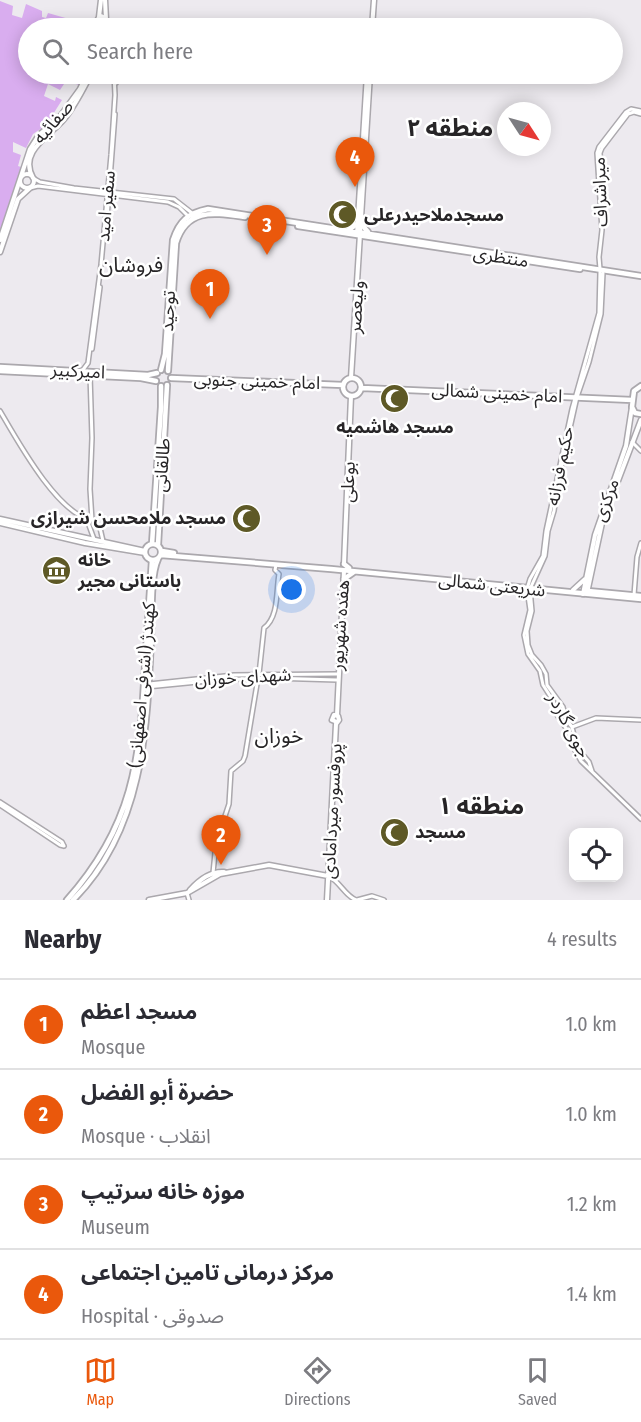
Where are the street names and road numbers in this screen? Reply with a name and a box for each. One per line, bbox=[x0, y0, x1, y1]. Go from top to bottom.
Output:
street label: صفائیه bbox=[28, 96, 78, 148]
street label: میراشراف bbox=[588, 157, 612, 227]
street label: سفیر امید bbox=[92, 170, 120, 242]
street label: منتظری bbox=[472, 242, 530, 272]
street label: ولیعصر bbox=[343, 280, 369, 335]
street label: توحید bbox=[156, 290, 180, 332]
street label: امیرکبیر bbox=[49, 359, 106, 383]
street label: امام خمینی جنوبی bbox=[193, 368, 321, 397]
street label: امام خمینی شمالی bbox=[431, 379, 563, 410]
street label: حکیم فرزانه bbox=[542, 425, 580, 508]
street label: طالقانی bbox=[149, 437, 175, 493]
street label: بوعلی bbox=[336, 461, 360, 503]
street label: مرکزی bbox=[588, 476, 624, 524]
street label: شریعتی شمالی bbox=[437, 568, 547, 602]
street label: هفده شهریور bbox=[326, 579, 354, 672]
street label: کهندژ (اشرفی اصفهانی) bbox=[124, 601, 160, 769]
street label: شهدای خوزان bbox=[194, 663, 292, 691]
street label: جوی گاردر bbox=[542, 688, 595, 761]
street label: پروفسور میردامادی bbox=[317, 743, 347, 879]

